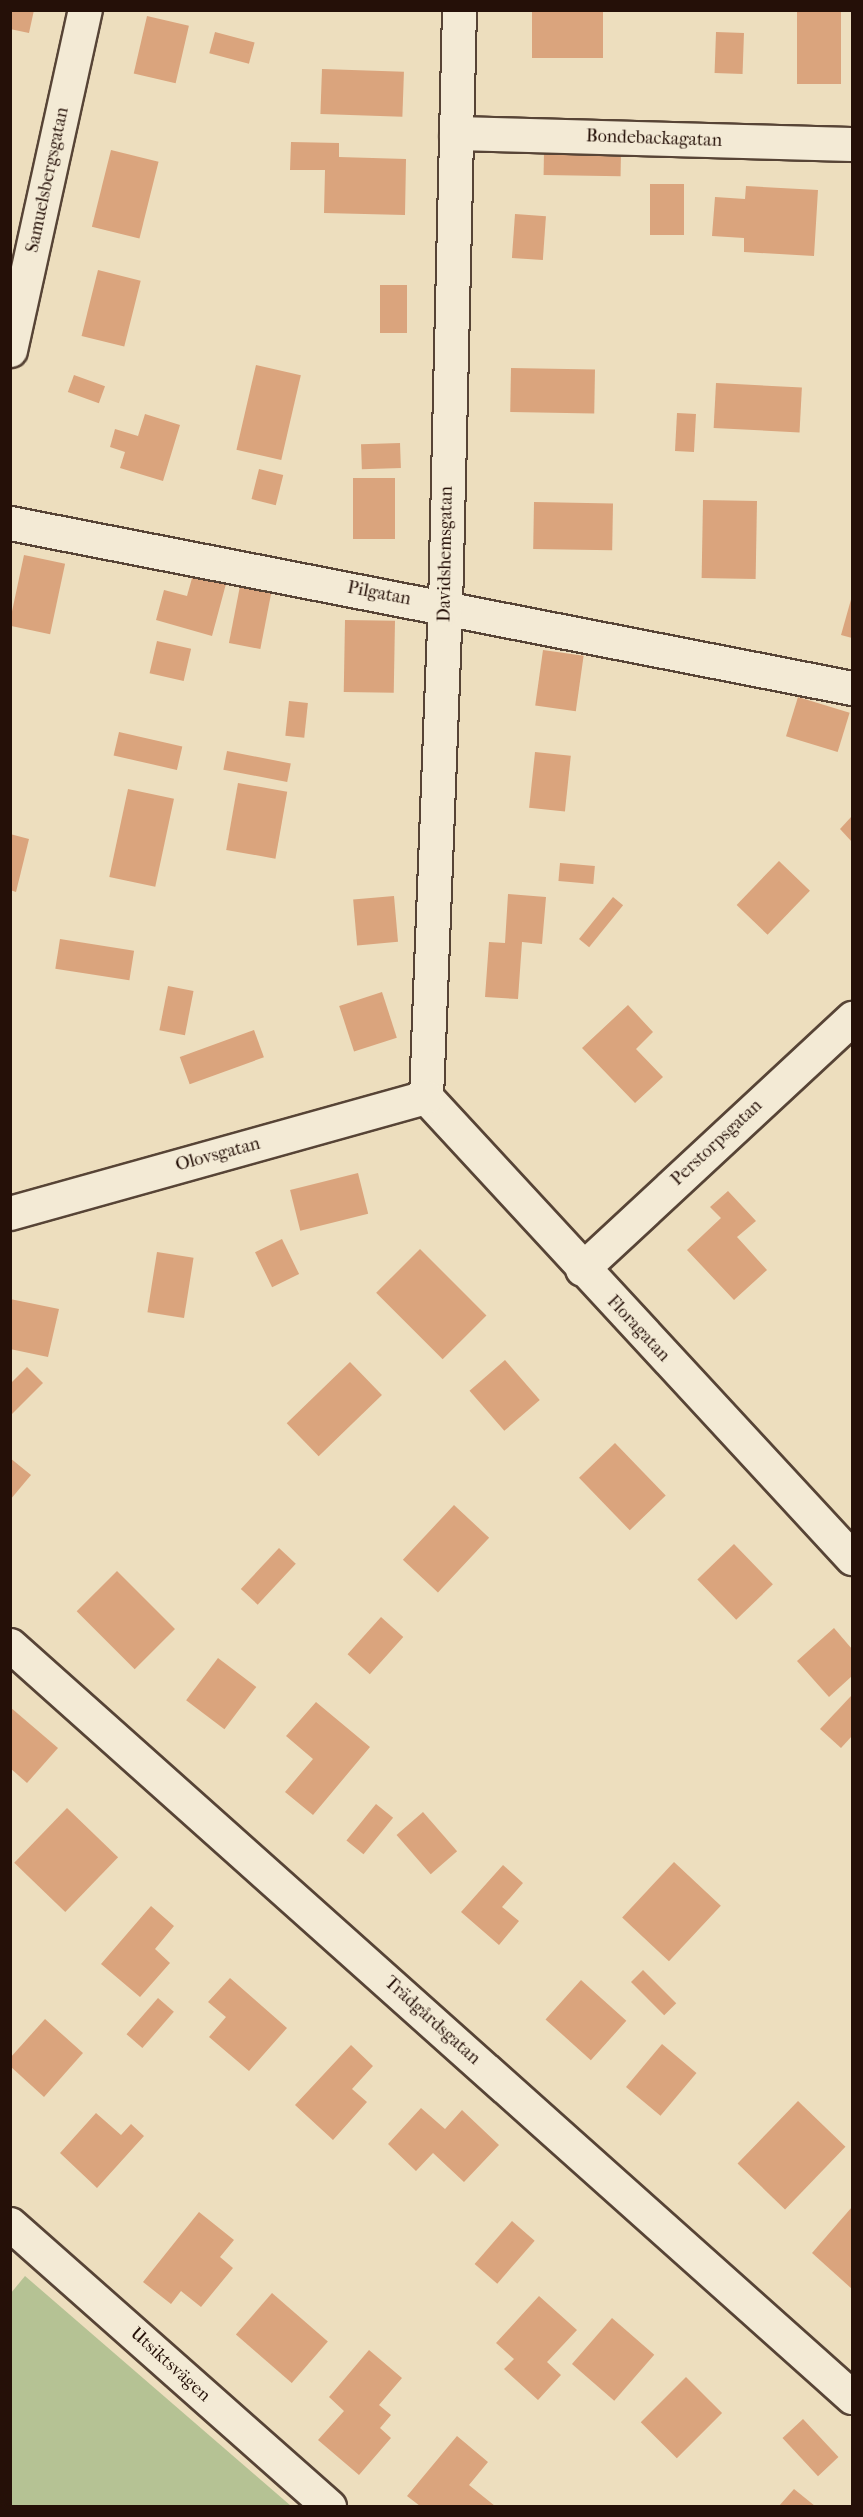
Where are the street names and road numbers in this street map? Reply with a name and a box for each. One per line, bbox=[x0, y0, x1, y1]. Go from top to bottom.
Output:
street label: Samuelsbergsgatan bbox=[22, 105, 74, 255]
street label: Bondebackagatan bbox=[586, 126, 722, 152]
street label: Davidshemsgatan bbox=[434, 486, 458, 622]
street label: Pilgatan bbox=[345, 577, 413, 611]
street label: Perstorpsgatan bbox=[667, 1095, 767, 1191]
street label: Olovsgatan bbox=[173, 1133, 263, 1177]
street label: Floragatan bbox=[602, 1291, 674, 1367]
street label: Trädgårdsgatan bbox=[380, 1972, 484, 2070]
street label: Utsiktsvägen bbox=[125, 2323, 215, 2407]

